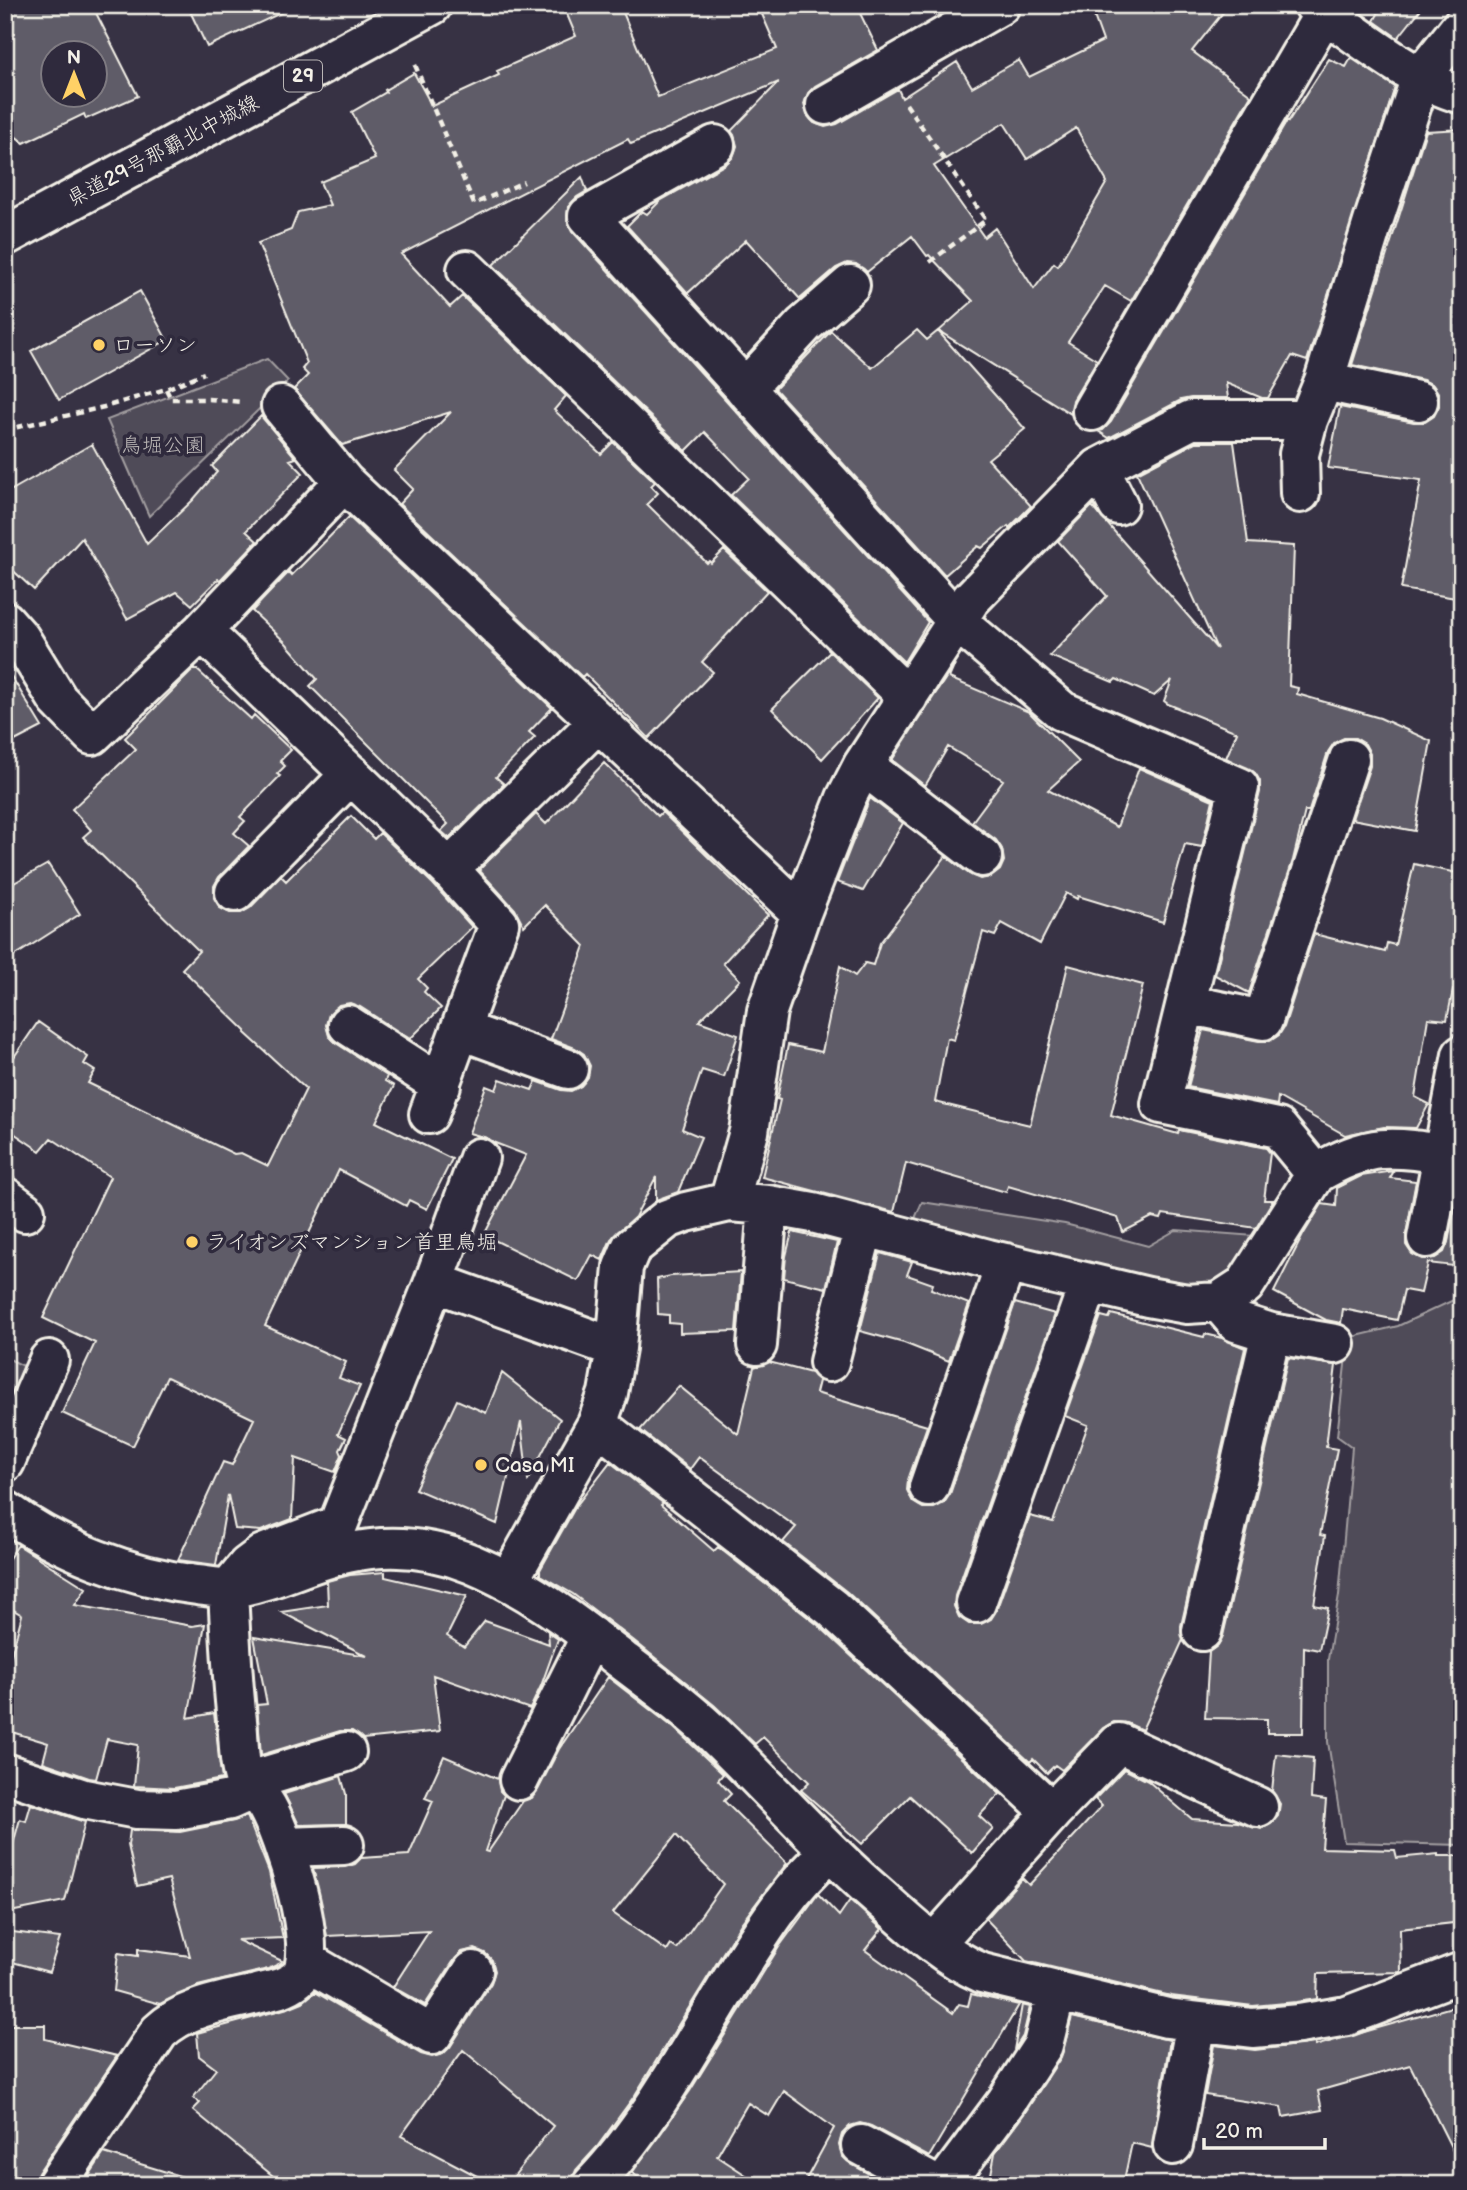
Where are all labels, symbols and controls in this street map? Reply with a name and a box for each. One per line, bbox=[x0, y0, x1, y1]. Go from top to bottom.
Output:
north arrow bbox=[38, 38, 108, 108]
text: N bbox=[67, 47, 81, 70]
road number: 29 bbox=[284, 60, 322, 92]
street label: 県道29号那覇北中城線 bbox=[63, 90, 263, 212]
place label: ローソン bbox=[113, 333, 197, 358]
marker: ローソン bbox=[91, 337, 107, 353]
park label: 鳥堀公園 bbox=[121, 433, 205, 458]
place label: ライオンズマンション首里鳥堀 bbox=[206, 1230, 497, 1255]
marker: ライオンズマンション首里鳥堀 bbox=[184, 1234, 200, 1250]
place label: Casa MI bbox=[495, 1453, 574, 1478]
marker: Casa MI bbox=[473, 1457, 489, 1473]
scale bar bbox=[1204, 2106, 1325, 2150]
text: 20 m bbox=[1215, 2119, 1263, 2144]

